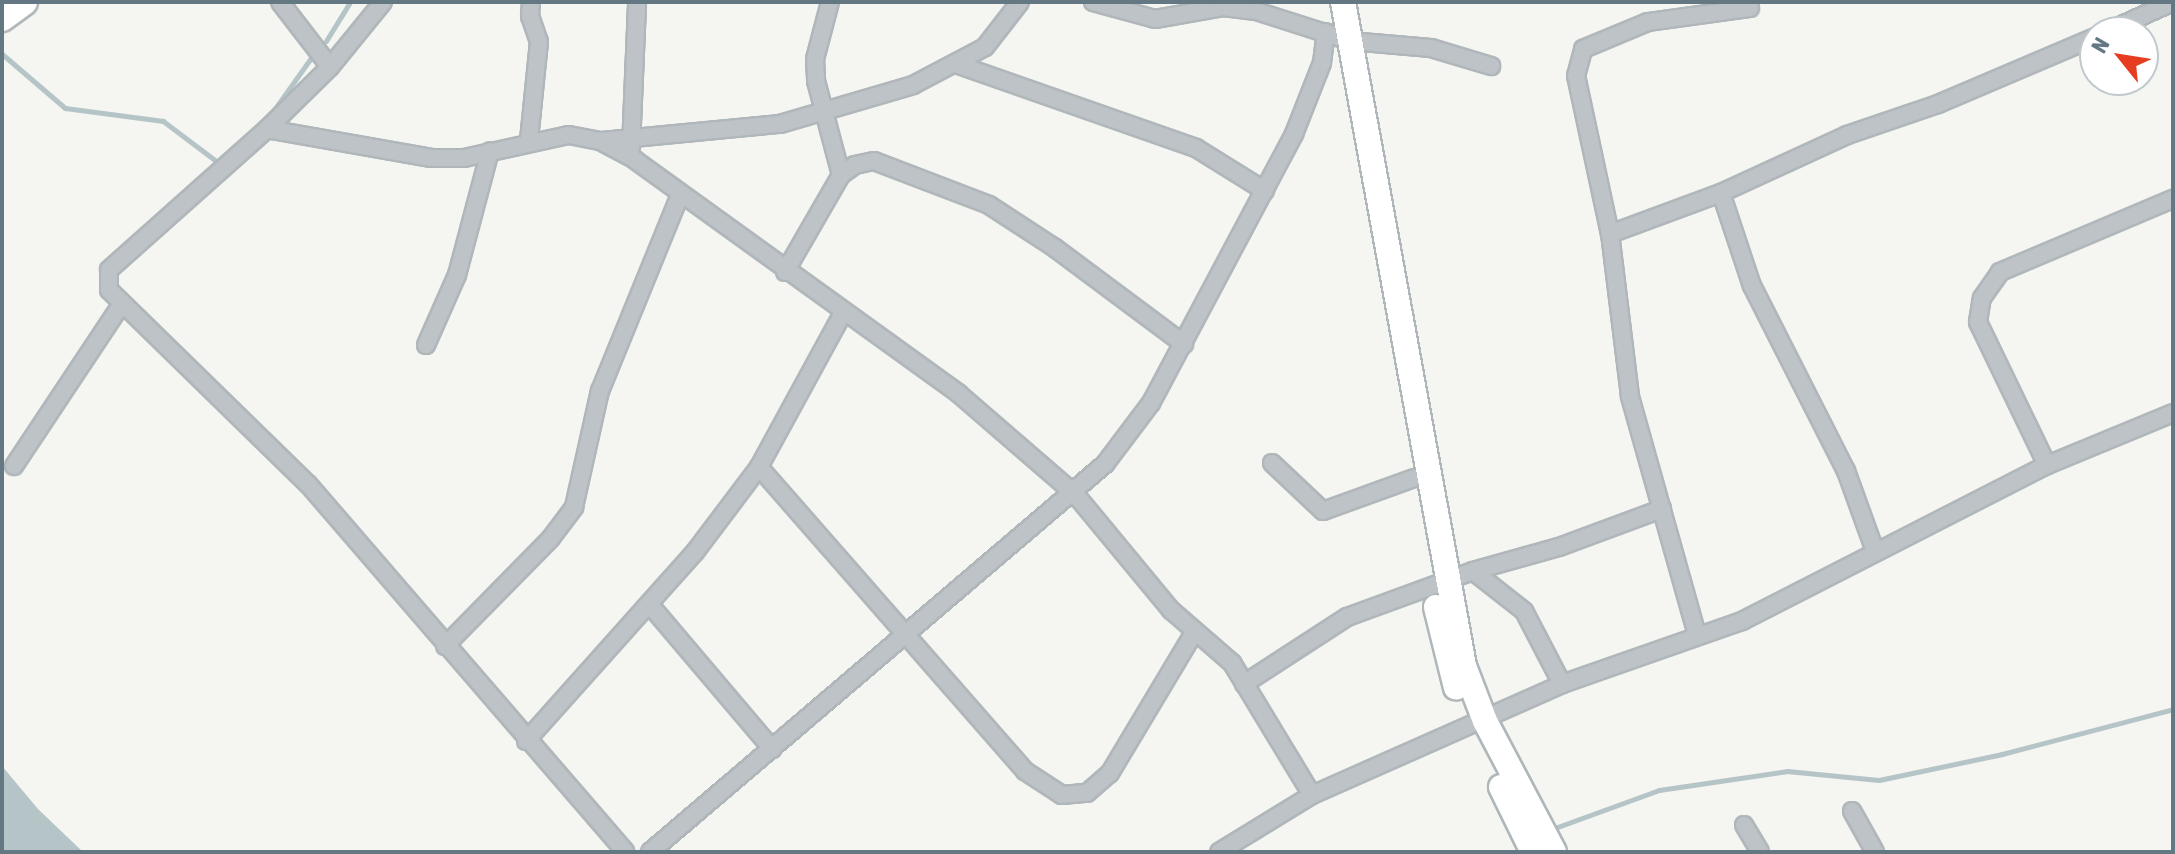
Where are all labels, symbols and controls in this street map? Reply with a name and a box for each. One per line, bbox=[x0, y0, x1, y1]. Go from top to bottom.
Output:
north arrow bbox=[2079, 16, 2159, 96]
text: N bbox=[2085, 33, 2114, 57]

